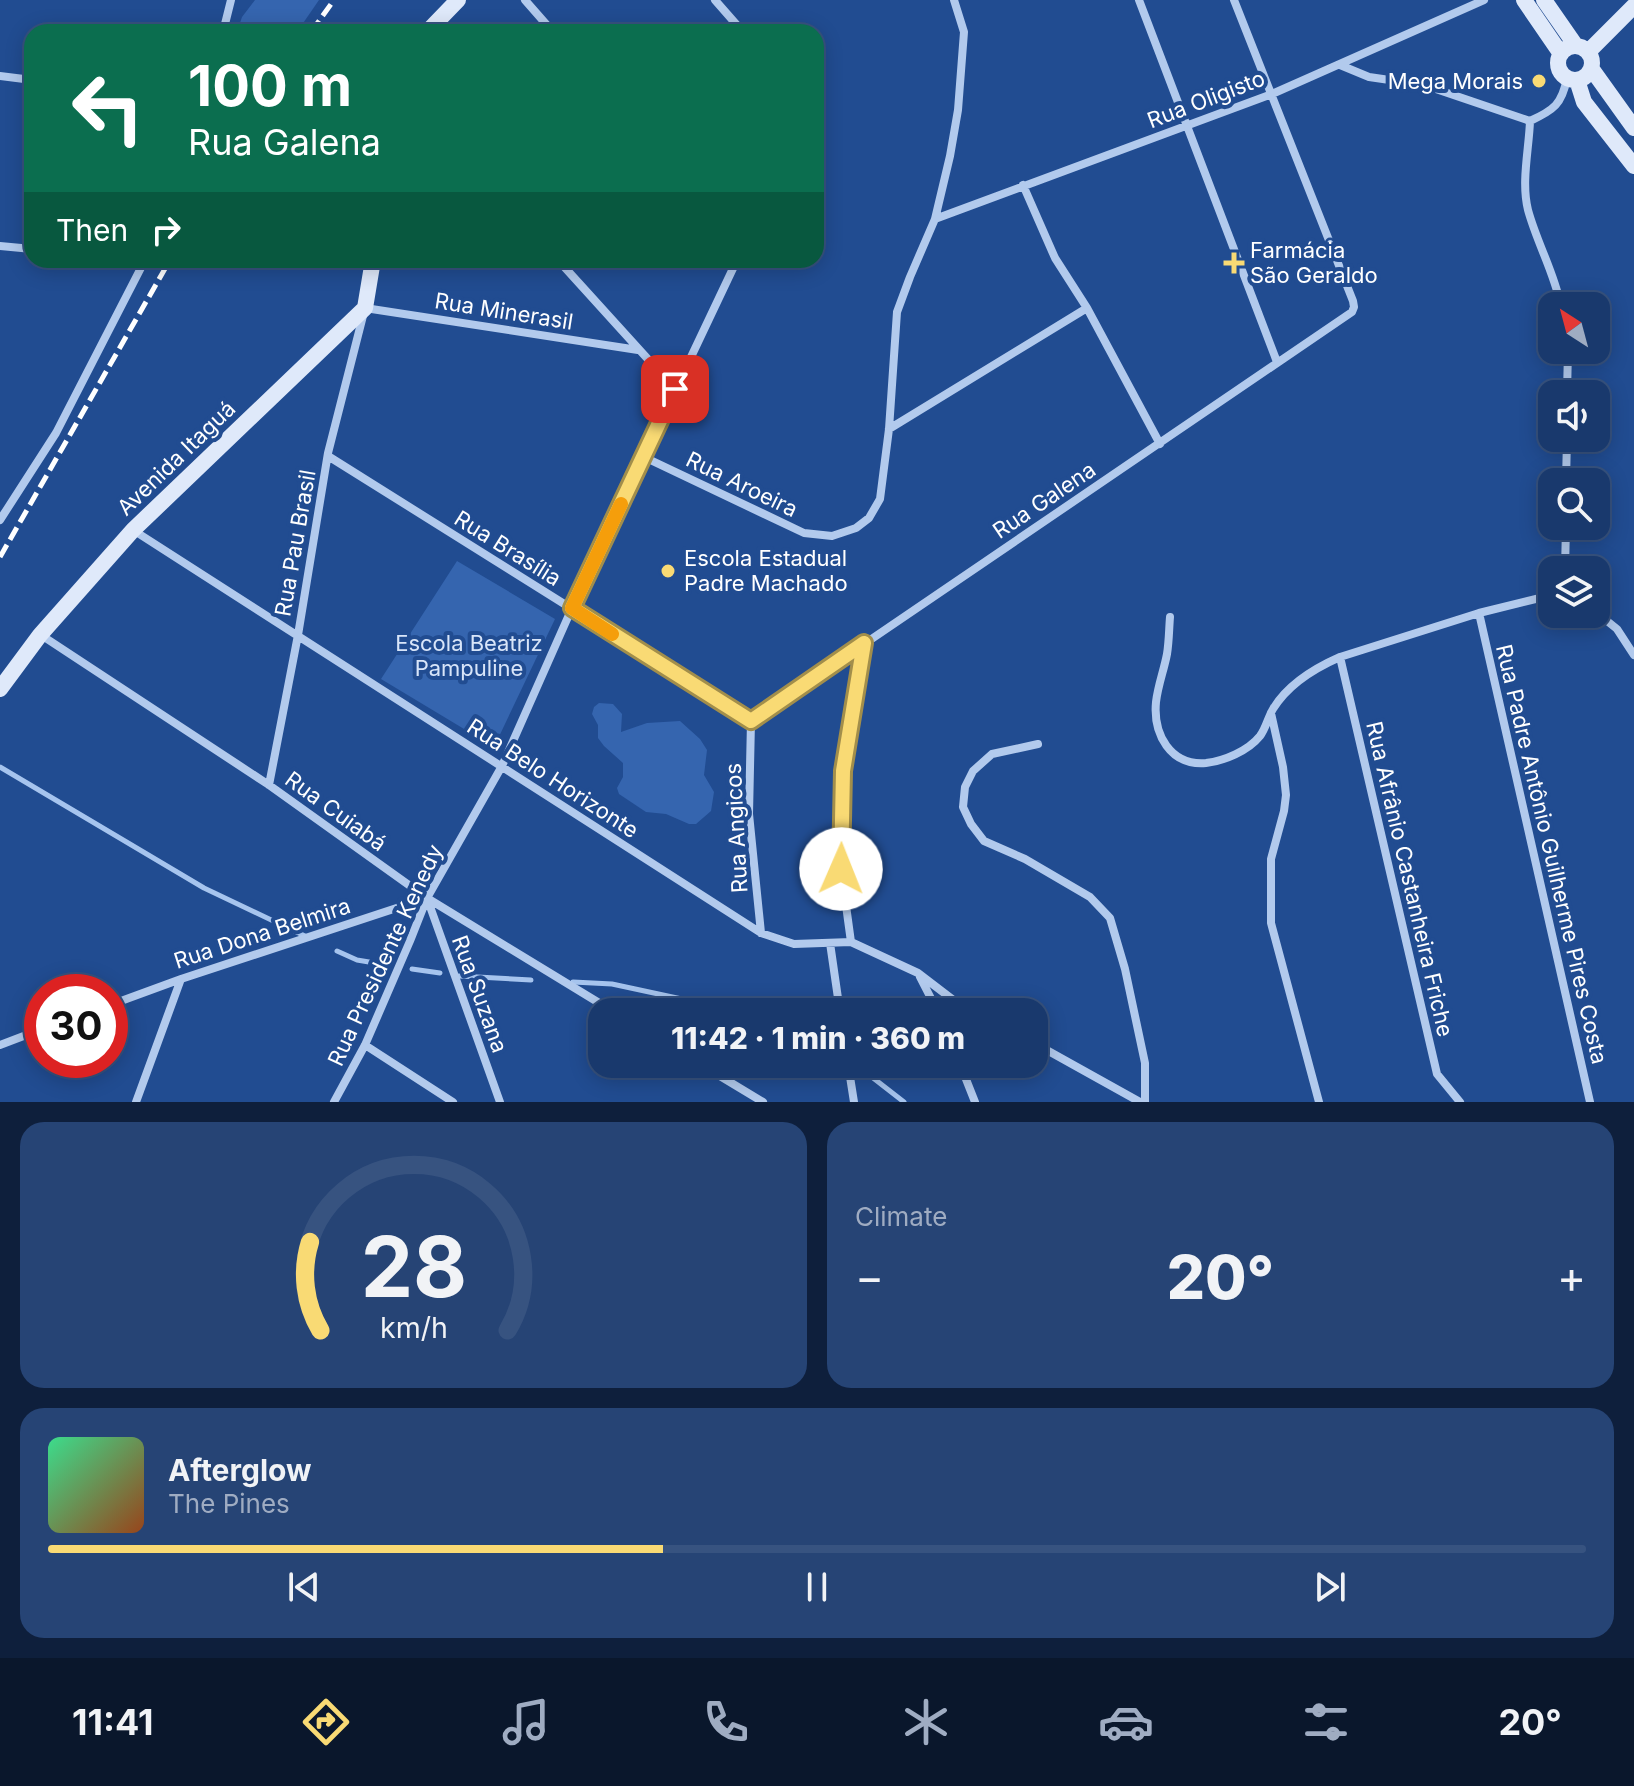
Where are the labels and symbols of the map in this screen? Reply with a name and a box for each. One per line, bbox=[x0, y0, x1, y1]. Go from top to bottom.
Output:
street label: Rua Oligisto bbox=[1144, 65, 1268, 133]
place label: Mega Morais bbox=[1388, 68, 1523, 94]
marker: Mega Morais bbox=[1530, 72, 1548, 90]
place label: Farmácia São Geraldo bbox=[1250, 237, 1378, 288]
marker: Farmácia São Geraldo bbox=[1225, 254, 1243, 272]
street label: Rua Minerasil bbox=[433, 287, 575, 335]
north arrow bbox=[1538, 292, 1610, 364]
pin bbox=[641, 355, 709, 423]
street label: Avenida Itaguá bbox=[112, 395, 240, 521]
street label: Rua Aroeira bbox=[682, 446, 802, 522]
street label: Rua Galena bbox=[988, 456, 1100, 544]
street label: Rua Pau Brasil bbox=[269, 468, 321, 618]
street label: Rua Brasília bbox=[450, 505, 566, 591]
place label: Escola Estadual Padre Machado bbox=[684, 545, 848, 596]
marker: Escola Estadual Padre Machado bbox=[659, 562, 677, 580]
park label: Escola Beatriz Pampuline bbox=[395, 630, 543, 681]
street label: Rua Padre Antônio Guilherme Pires Costa bbox=[1491, 642, 1613, 1066]
street label: Rua Belo Horizonte bbox=[462, 713, 644, 843]
street label: Rua Afrânio Castanheira Friche bbox=[1361, 719, 1459, 1039]
street label: Rua Angicos bbox=[720, 762, 752, 894]
street label: Rua Cuiabá bbox=[280, 766, 392, 856]
position arrow bbox=[799, 827, 883, 911]
street label: Rua Presidente Kenedy bbox=[322, 840, 448, 1070]
street label: Rua Dona Belmira bbox=[170, 892, 354, 974]
street label: Rua Suzana bbox=[447, 932, 513, 1056]
speed limit sign: 30 bbox=[24, 974, 128, 1078]

